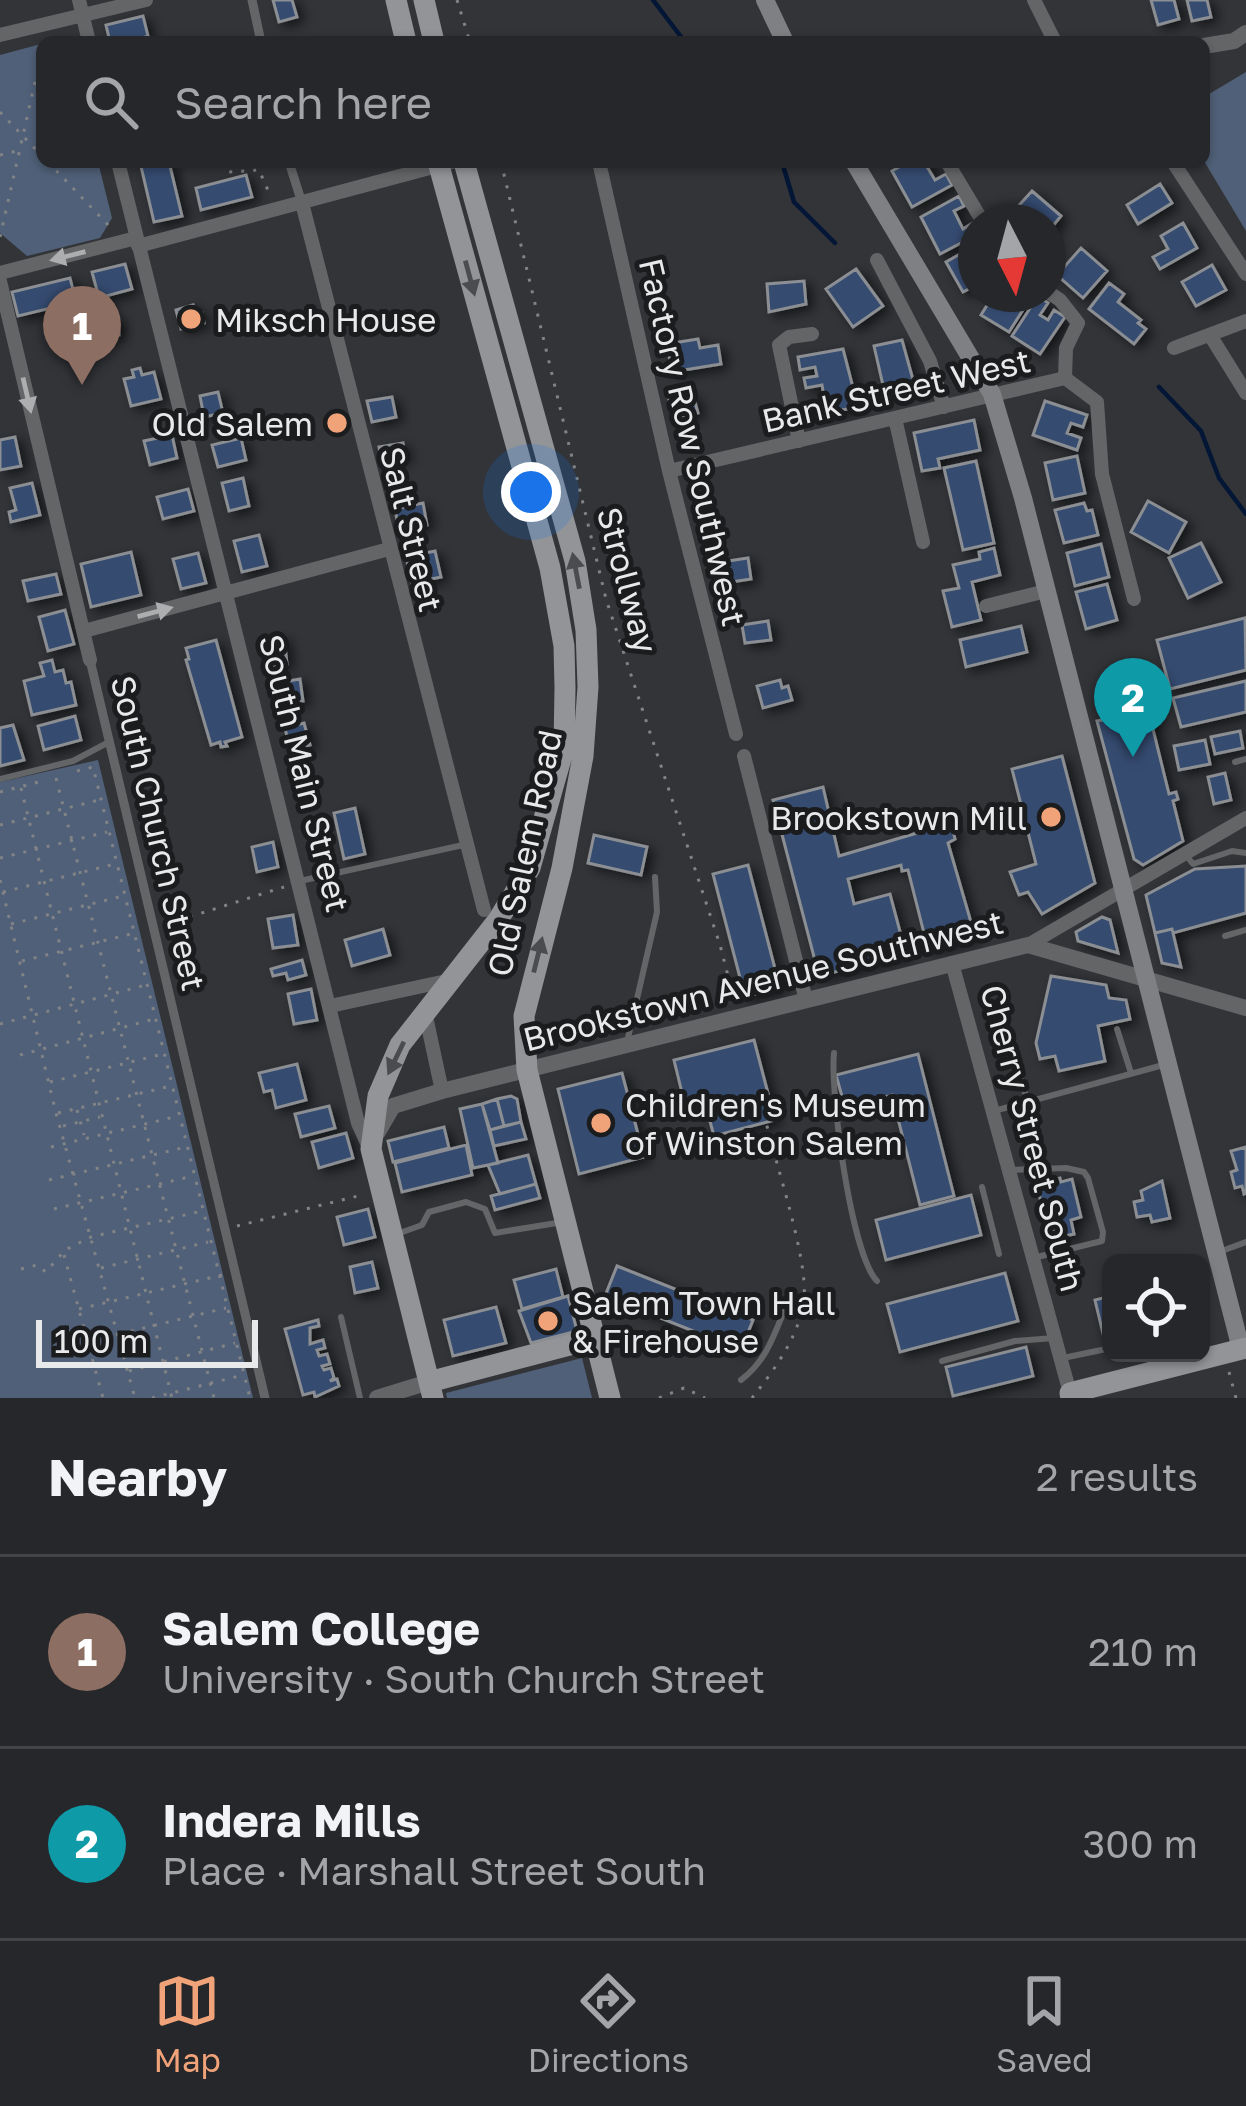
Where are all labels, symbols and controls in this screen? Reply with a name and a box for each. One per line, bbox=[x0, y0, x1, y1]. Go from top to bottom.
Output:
search box bbox=[36, 36, 1210, 168]
icon: search bbox=[78, 69, 144, 135]
text: Search here bbox=[174, 75, 432, 129]
north arrow bbox=[958, 204, 1066, 312]
one-way arrow bbox=[50, 247, 87, 266]
street label: Factory Row Southwest bbox=[632, 254, 754, 630]
one-way arrow bbox=[461, 260, 480, 297]
pin: 1 bbox=[43, 286, 121, 385]
place label: Miksch House bbox=[215, 300, 436, 339]
marker: Miksch House bbox=[178, 306, 204, 332]
street label: Bank Street West bbox=[758, 340, 1034, 440]
one-way arrow bbox=[18, 377, 37, 414]
place label: Old Salem bbox=[151, 404, 313, 443]
marker: Old Salem bbox=[324, 410, 350, 436]
street label: Salt Street bbox=[373, 442, 451, 616]
your location bbox=[501, 462, 561, 522]
street label: Strollway bbox=[590, 503, 666, 657]
one-way arrow bbox=[566, 552, 585, 589]
one-way arrow bbox=[136, 601, 173, 620]
street label: South Main Street bbox=[252, 630, 358, 916]
pin: 2 bbox=[1094, 658, 1172, 757]
street label: South Church Street bbox=[104, 672, 214, 994]
street label: Old Salem Road bbox=[479, 726, 569, 980]
place label: Brookstown Mill bbox=[770, 798, 1027, 837]
marker: Brookstown Mill bbox=[1038, 804, 1064, 830]
street label: Brookstown Avenue Southwest bbox=[519, 901, 1007, 1059]
one-way arrow bbox=[529, 936, 548, 973]
street label: Cherry Street South bbox=[973, 981, 1093, 1295]
one-way arrow bbox=[386, 1041, 406, 1076]
place label: Children's Museum of Winston Salem bbox=[625, 1085, 926, 1162]
marker: Children's Museum of Winston Salem bbox=[588, 1110, 614, 1136]
map controls bbox=[1102, 1254, 1210, 1362]
button: locate bbox=[1102, 1254, 1210, 1362]
place label: Salem Town Hall & Firehouse bbox=[572, 1283, 836, 1360]
marker: Salem Town Hall & Firehouse bbox=[535, 1308, 561, 1334]
scale bar bbox=[36, 1314, 258, 1367]
text: 100 m bbox=[54, 1321, 148, 1360]
text: Nearby bbox=[48, 1446, 227, 1507]
text: 2 results bbox=[1036, 1453, 1198, 1500]
text: Salem College bbox=[162, 1601, 480, 1655]
text: 1 bbox=[77, 1628, 97, 1675]
text: 210 m bbox=[1088, 1628, 1198, 1675]
text: University · South Church Street bbox=[162, 1655, 765, 1702]
text: Indera Mills bbox=[162, 1793, 421, 1847]
text: 2 bbox=[75, 1820, 99, 1867]
text: 300 m bbox=[1083, 1820, 1198, 1867]
text: Place · Marshall Street South bbox=[162, 1847, 706, 1894]
tab: Map bbox=[154, 1968, 221, 2079]
tab: Directions bbox=[528, 1968, 689, 2079]
tab: Saved bbox=[996, 1968, 1092, 2079]

